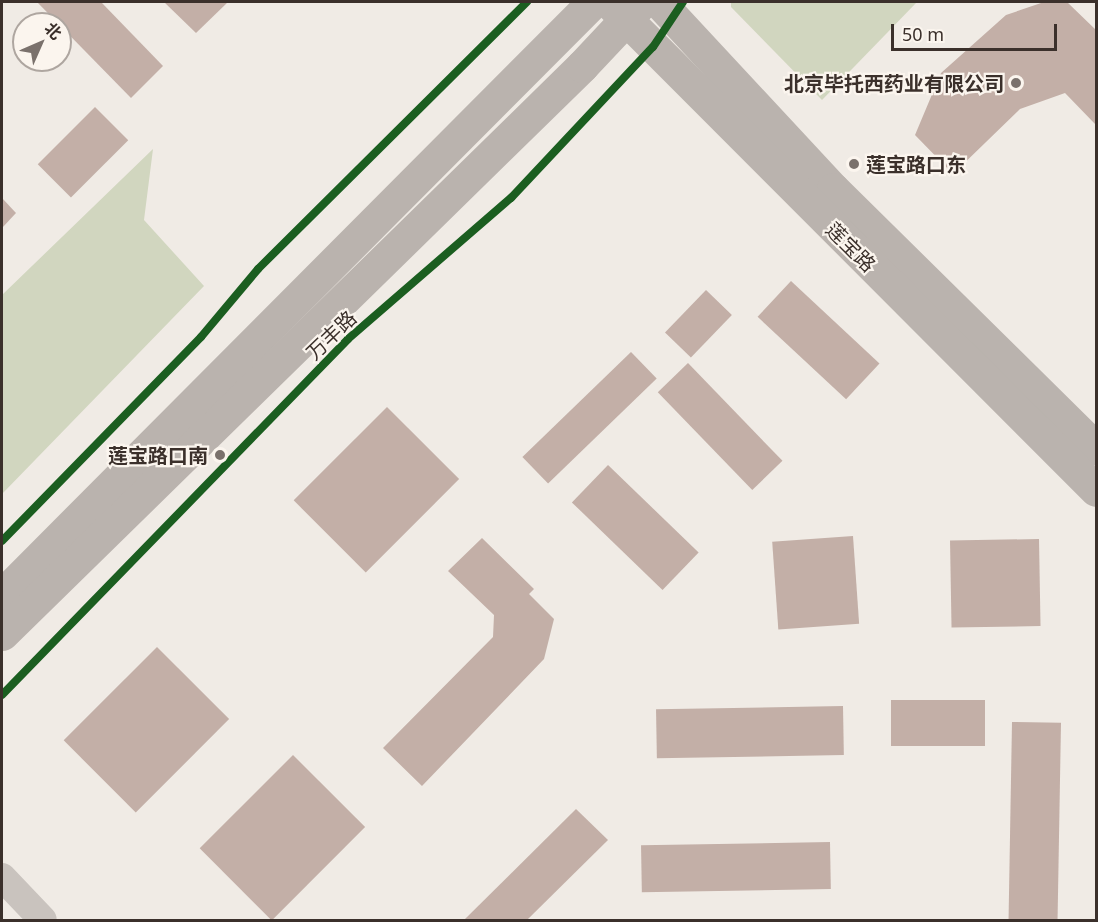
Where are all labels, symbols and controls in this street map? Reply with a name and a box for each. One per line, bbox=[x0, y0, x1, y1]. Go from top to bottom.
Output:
north arrow bbox=[12, 12, 72, 72]
scale bar bbox=[894, 12, 1060, 50]
text: 北 bbox=[40, 17, 67, 44]
text: 50 m bbox=[902, 22, 944, 46]
place label: 北京毕托西药业有限公司 bbox=[784, 71, 1004, 95]
marker: 北京毕托西药业有限公司 bbox=[1009, 76, 1023, 90]
place label: 莲宝路口东 bbox=[866, 152, 966, 176]
marker: 莲宝路口东 bbox=[847, 157, 861, 171]
street label: 莲宝路 bbox=[821, 217, 881, 277]
street label: 万丰路 bbox=[301, 306, 361, 364]
place label: 莲宝路口南 bbox=[108, 443, 208, 467]
marker: 莲宝路口南 bbox=[213, 448, 227, 462]

